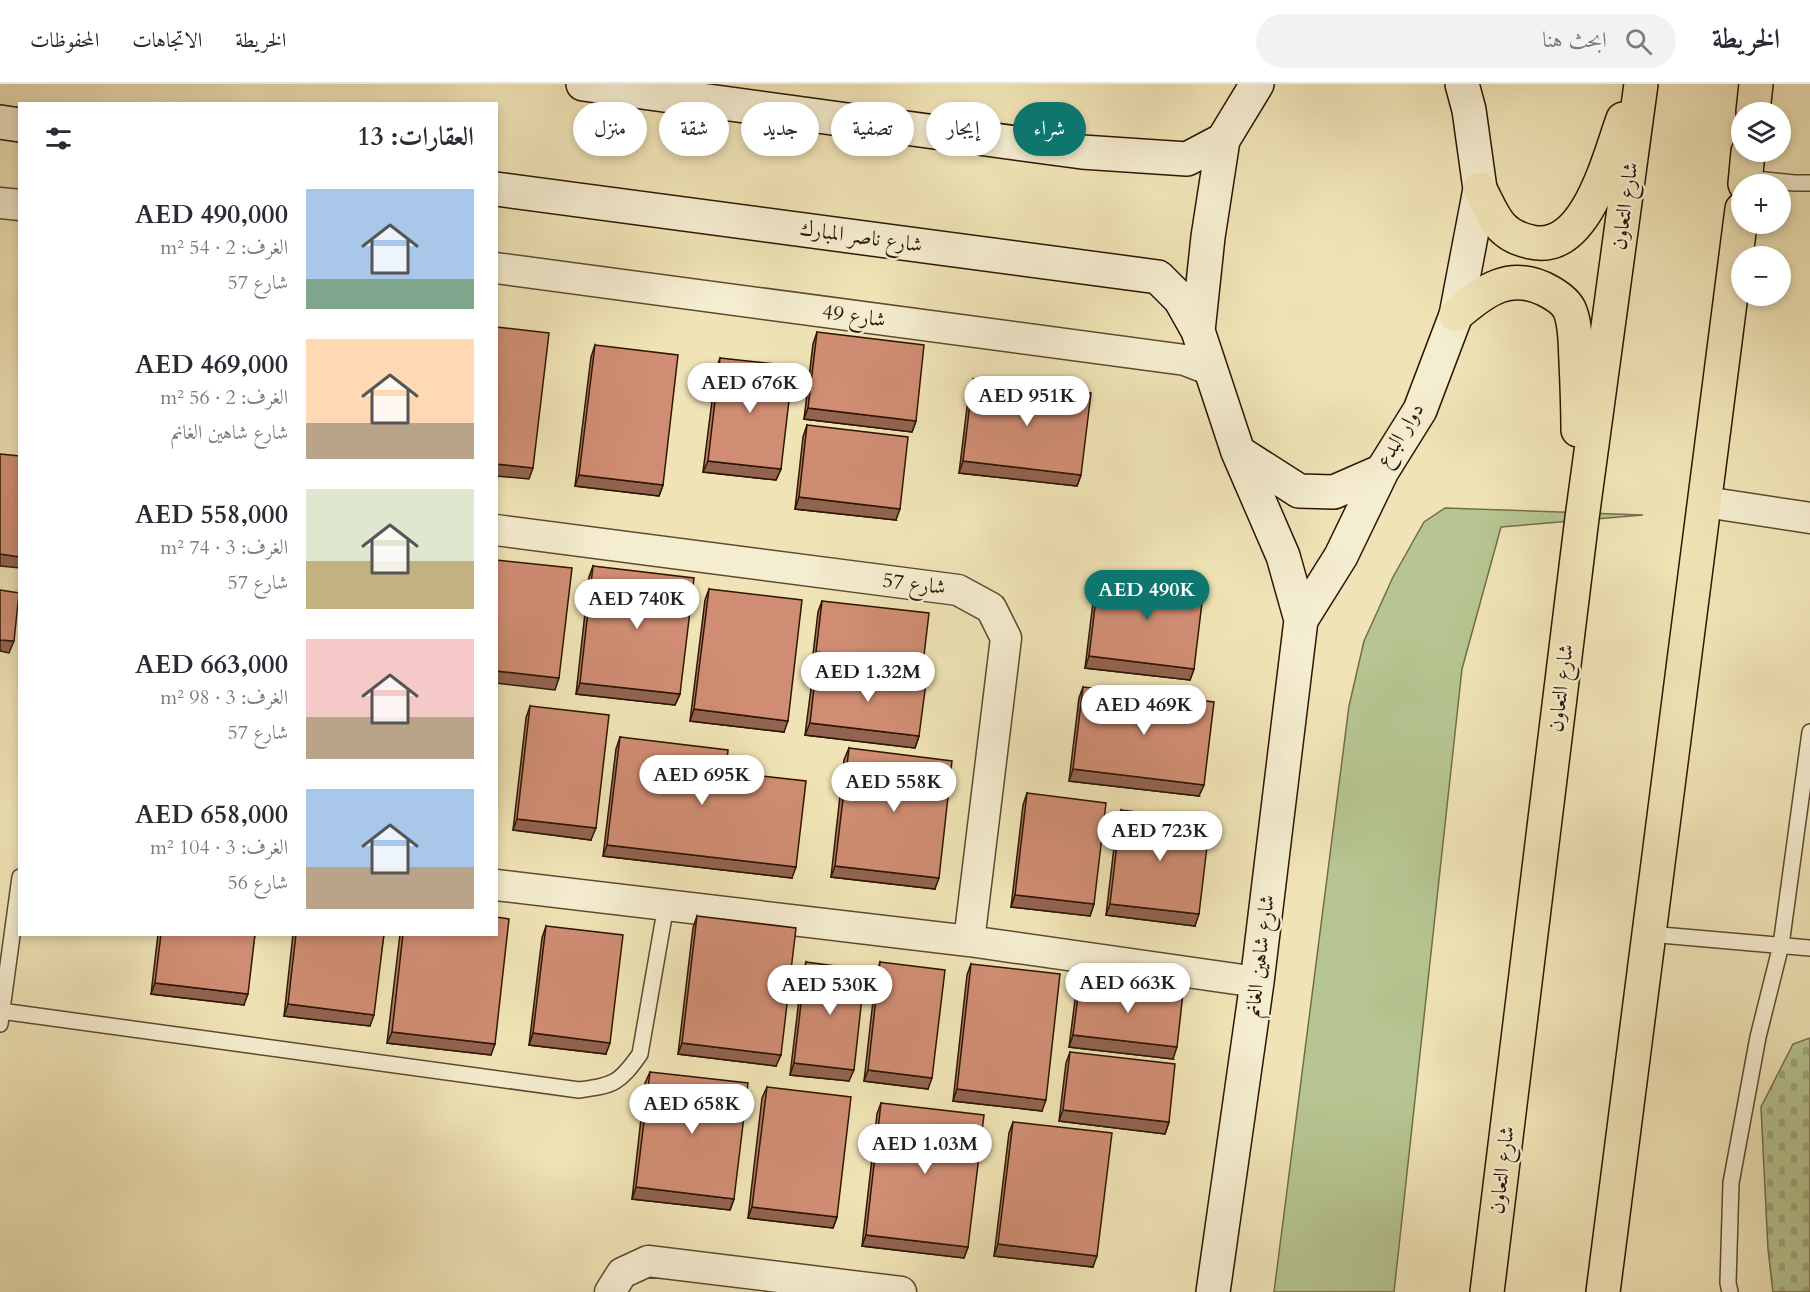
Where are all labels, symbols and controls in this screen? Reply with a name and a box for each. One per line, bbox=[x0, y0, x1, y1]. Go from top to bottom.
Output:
search box bbox=[1256, 14, 1676, 68]
text: الخريطة bbox=[1712, 20, 1780, 58]
text: ابحث هنا bbox=[1542, 25, 1607, 55]
icon: search bbox=[1622, 25, 1655, 58]
text: المحفوظات bbox=[30, 26, 99, 55]
text: الاتجاهات bbox=[132, 26, 202, 55]
text: الخريطة bbox=[235, 26, 286, 55]
chip: منزل bbox=[573, 102, 647, 156]
chip: شقة bbox=[659, 102, 729, 156]
chip: جديد bbox=[741, 102, 819, 156]
chip: تصفية bbox=[831, 102, 914, 156]
chip: إيجار bbox=[926, 102, 1001, 156]
chip: شراء bbox=[1013, 102, 1086, 156]
map controls bbox=[1731, 102, 1791, 306]
button: layers bbox=[1731, 102, 1791, 162]
text: العقارات: 13 bbox=[357, 119, 474, 154]
icon: filters bbox=[42, 122, 75, 155]
street label: شارع التعاون bbox=[1604, 160, 1648, 252]
button: + bbox=[1731, 174, 1791, 234]
text: AED 490,000 bbox=[135, 197, 288, 232]
icon: home bbox=[354, 213, 426, 285]
street label: شارع ناصر المبارك bbox=[797, 214, 924, 263]
text: الغرف: 2 · 54 m² bbox=[160, 234, 288, 261]
button: − bbox=[1731, 246, 1791, 306]
text: شارع 57 bbox=[227, 269, 288, 296]
street label: شارع 49 bbox=[820, 297, 888, 338]
text: AED 469,000 bbox=[135, 347, 288, 382]
icon: home bbox=[354, 363, 426, 435]
pin: AED 676K bbox=[688, 363, 812, 414]
text: AED 676K bbox=[701, 369, 799, 396]
pin: AED 951K bbox=[965, 376, 1089, 427]
text: AED 951K bbox=[978, 382, 1076, 409]
text: الغرف: 2 · 56 m² bbox=[160, 384, 288, 411]
street label: دوار البدع bbox=[1369, 397, 1434, 474]
text: شارع شاهين الغانم bbox=[171, 419, 288, 446]
text: AED 558,000 bbox=[135, 497, 288, 532]
icon: home bbox=[354, 513, 426, 585]
text: الغرف: 3 · 74 m² bbox=[160, 534, 288, 561]
street label: شارع 57 bbox=[880, 566, 947, 605]
text: شارع 57 bbox=[227, 569, 288, 596]
pin: AED 490K bbox=[1085, 570, 1209, 621]
text: AED 490K bbox=[1098, 576, 1196, 603]
pin: AED 740K bbox=[575, 579, 699, 630]
text: AED 740K bbox=[588, 585, 686, 612]
street label: شارع التعاون bbox=[1541, 642, 1584, 734]
text: AED 663,000 bbox=[135, 647, 288, 682]
pin: AED 1.32M bbox=[799, 652, 937, 703]
text: AED 1.32M bbox=[815, 658, 921, 685]
icon: home bbox=[354, 663, 426, 735]
text: الغرف: 3 · 98 m² bbox=[160, 684, 288, 711]
pin: AED 469K bbox=[1082, 685, 1206, 736]
text: AED 469K bbox=[1095, 691, 1193, 718]
text: شارع 57 bbox=[227, 719, 288, 746]
pin: AED 695K bbox=[640, 755, 764, 806]
text: AED 695K bbox=[653, 761, 751, 788]
pin: AED 558K bbox=[832, 762, 956, 813]
text: AED 558K bbox=[845, 768, 943, 795]
text: AED 658,000 bbox=[135, 797, 288, 832]
pin: AED 723K bbox=[1098, 811, 1222, 862]
icon: home bbox=[354, 813, 426, 885]
text: AED 723K bbox=[1111, 817, 1209, 844]
text: الغرف: 3 · 104 m² bbox=[150, 834, 288, 861]
text: شارع 56 bbox=[227, 869, 288, 896]
street label: شارع شاهين الغانم bbox=[1238, 893, 1285, 1019]
pin: AED 663K bbox=[1066, 963, 1190, 1014]
pin: AED 530K bbox=[768, 965, 892, 1016]
text: AED 663K bbox=[1079, 969, 1177, 996]
text: AED 530K bbox=[781, 971, 879, 998]
pin: AED 658K bbox=[630, 1084, 754, 1135]
text: AED 658K bbox=[643, 1090, 741, 1117]
pin: AED 1.03M bbox=[856, 1124, 994, 1175]
street label: شارع التعاون bbox=[1482, 1124, 1525, 1216]
text: AED 1.03M bbox=[872, 1130, 978, 1157]

